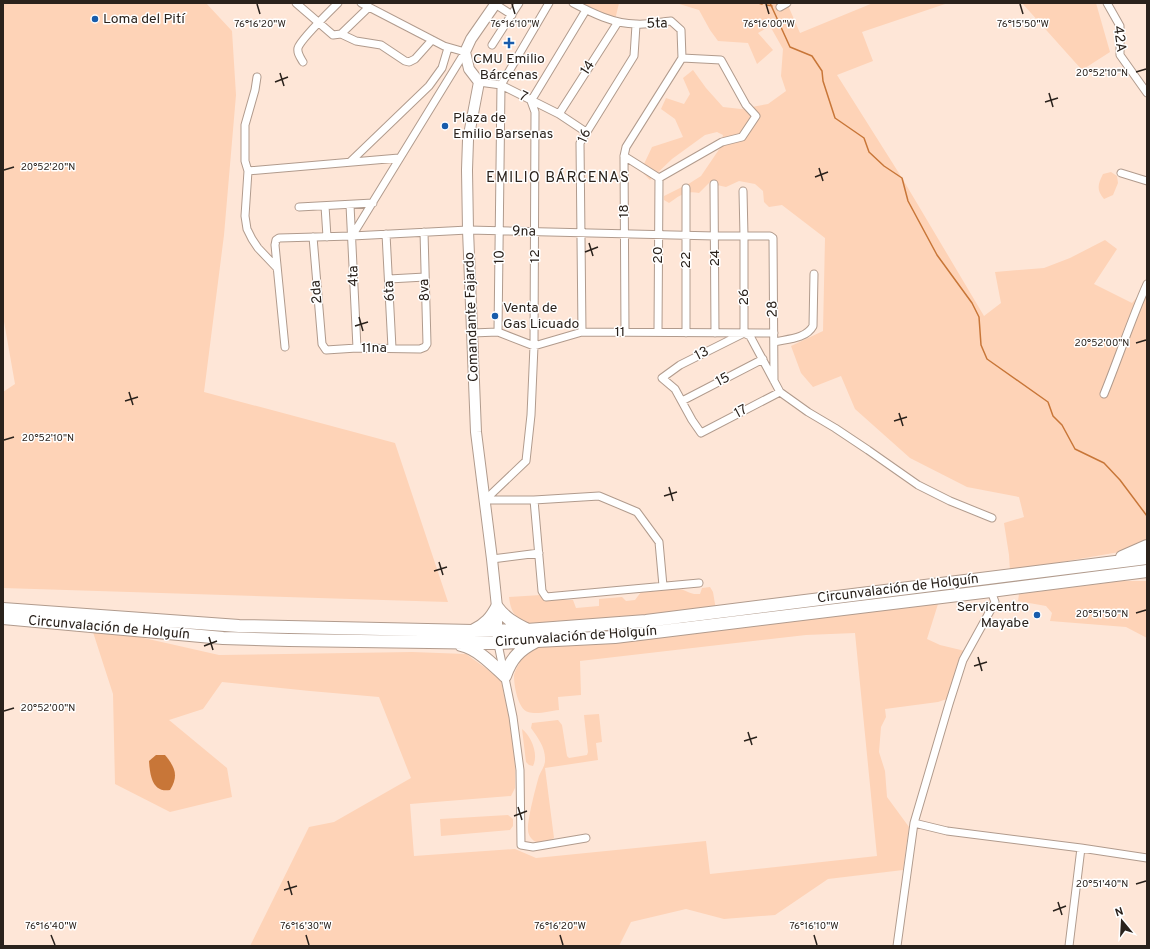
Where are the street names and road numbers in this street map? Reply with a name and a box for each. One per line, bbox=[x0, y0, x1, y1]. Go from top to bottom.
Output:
street label: 5ta bbox=[646, 15, 668, 33]
street label: 42A bbox=[1109, 25, 1129, 53]
street label: 14 bbox=[577, 58, 599, 78]
street label: 7 bbox=[516, 88, 530, 106]
street label: 16 bbox=[574, 126, 596, 146]
street label: 18 bbox=[616, 204, 633, 218]
street label: 9na bbox=[512, 223, 536, 241]
street label: 20 bbox=[650, 246, 667, 264]
street label: 12 bbox=[527, 249, 544, 263]
street label: 24 bbox=[707, 249, 724, 267]
street label: 10 bbox=[491, 250, 509, 264]
street label: 22 bbox=[678, 251, 695, 269]
street label: Comandante Fajardo bbox=[461, 252, 483, 382]
street label: 4ta bbox=[345, 265, 363, 287]
street label: 8va bbox=[416, 278, 434, 302]
street label: 2da bbox=[307, 279, 327, 305]
street label: 6ta bbox=[381, 280, 399, 302]
street label: 26 bbox=[736, 289, 753, 305]
street label: 28 bbox=[764, 300, 782, 318]
street label: 11 bbox=[615, 324, 625, 341]
street label: 11na bbox=[361, 340, 387, 357]
street label: 13 bbox=[692, 343, 712, 365]
street label: 15 bbox=[713, 369, 733, 391]
street label: 17 bbox=[731, 402, 751, 422]
street label: Circunvalación de Holguín bbox=[816, 571, 980, 607]
street label: Circunvalación de Holguín bbox=[27, 612, 191, 644]
street label: Circunvalación de Holguín bbox=[494, 623, 658, 651]

